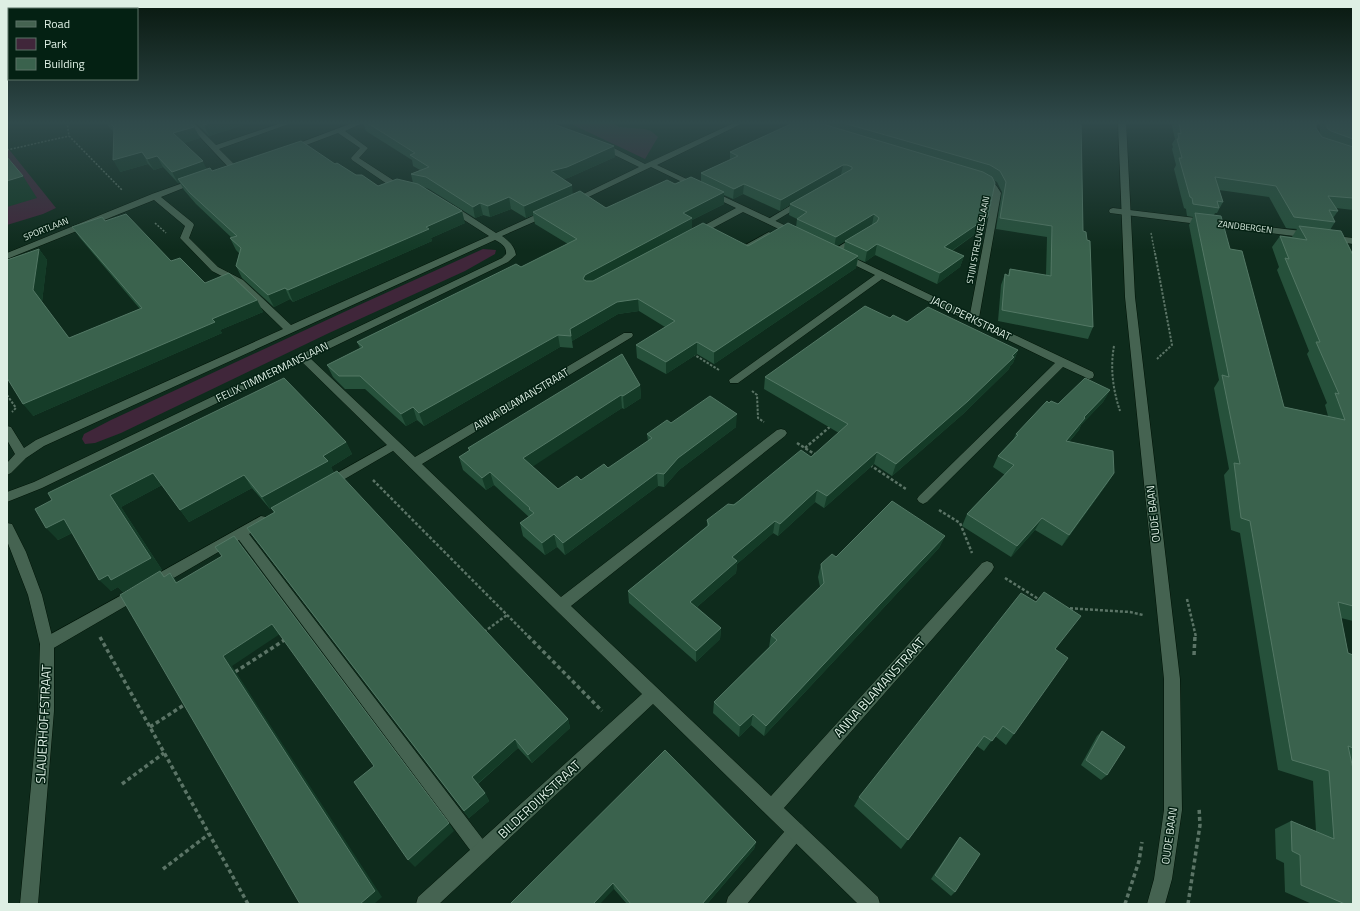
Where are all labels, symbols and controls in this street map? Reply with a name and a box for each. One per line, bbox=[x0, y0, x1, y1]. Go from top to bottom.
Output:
legend bbox=[8, 8, 138, 80]
text: Road bbox=[44, 14, 70, 33]
text: Park bbox=[44, 34, 67, 53]
text: Building bbox=[44, 54, 85, 73]
street label: STIJN STREUVELSLAAN bbox=[963, 195, 992, 285]
street label: SPORTLAAN bbox=[21, 214, 70, 243]
street label: ZANDBERGEN bbox=[1217, 217, 1273, 236]
street label: JACQ PERKSTRAAT bbox=[928, 292, 1014, 344]
street label: FELIX TIMMERMANSLAAN bbox=[213, 338, 331, 406]
street label: ANNA BLAMANSTRAAT bbox=[470, 364, 572, 434]
street label: OUDE BAAN bbox=[1142, 485, 1164, 543]
street label: ANNA BLAMANSTRAAT bbox=[828, 632, 930, 742]
street label: SLAUERHOFFSTRAAT bbox=[30, 664, 56, 784]
street label: BILDERDIJKSTRAAT bbox=[493, 755, 585, 843]
street label: OUDE BAAN bbox=[1157, 807, 1181, 865]

